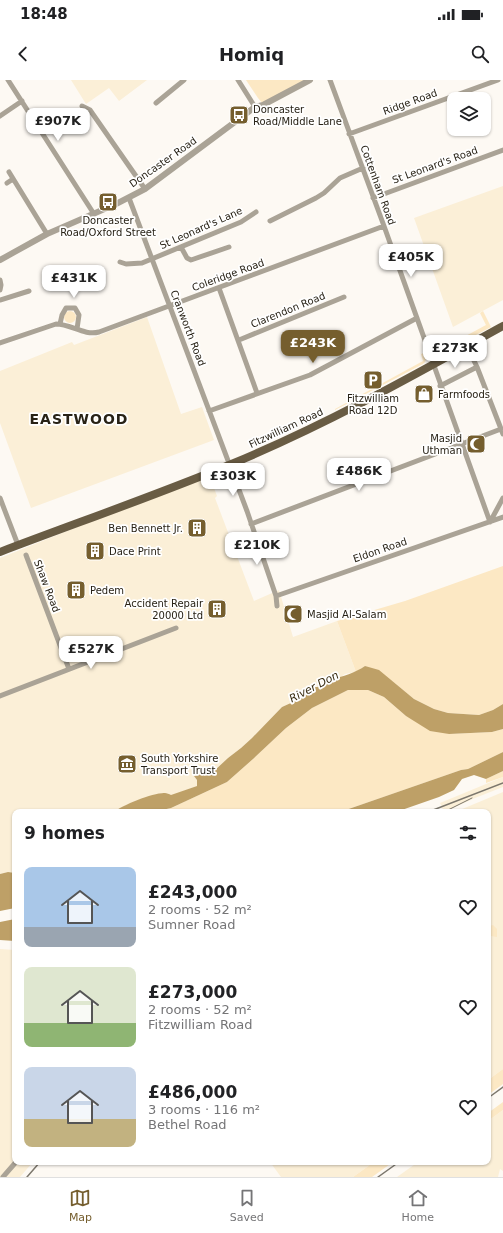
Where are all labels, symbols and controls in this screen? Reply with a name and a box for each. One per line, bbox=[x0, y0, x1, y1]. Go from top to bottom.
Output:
text: 18:48 bbox=[20, 5, 68, 23]
icon: back bbox=[12, 43, 34, 65]
icon: search bbox=[469, 43, 491, 65]
text: Homiq bbox=[219, 44, 284, 65]
street label: Ridge Road bbox=[381, 87, 439, 117]
map controls bbox=[447, 92, 491, 136]
button: layers bbox=[447, 92, 491, 136]
bus stop icon: Doncaster Road/Middle Lane bbox=[228, 104, 250, 126]
place label: Doncaster Road/Middle Lane bbox=[253, 104, 342, 127]
pin: £907K bbox=[30, 108, 86, 142]
text: £907K bbox=[35, 113, 81, 128]
street label: Doncaster Road bbox=[127, 135, 199, 189]
street label: Cottenham Road bbox=[358, 144, 398, 226]
street label: St Leonard's Road bbox=[391, 144, 479, 186]
bus stop icon: Doncaster Road/Oxford Street bbox=[97, 191, 119, 213]
street label: St Leonard's Lane bbox=[158, 205, 244, 251]
place label: Doncaster Road/Oxford Street bbox=[60, 215, 156, 238]
pin: £405K bbox=[383, 244, 439, 278]
text: £405K bbox=[388, 249, 434, 264]
street label: Coleridge Road bbox=[190, 257, 266, 293]
pin: £431K bbox=[46, 265, 102, 299]
text: £431K bbox=[51, 270, 97, 285]
street label: Cranworth Road bbox=[168, 288, 208, 368]
street label: Clarendon Road bbox=[249, 290, 327, 330]
pin: £243K bbox=[285, 330, 341, 364]
text: £243K bbox=[290, 335, 336, 350]
pin: £273K bbox=[427, 335, 483, 369]
text: £273K bbox=[432, 340, 478, 355]
parking icon: Fitzwilliam Road 12D bbox=[362, 369, 384, 391]
shop icon: Farmfoods bbox=[413, 383, 435, 405]
place label: Farmfoods bbox=[438, 389, 490, 400]
place label: Fitzwilliam Road 12D bbox=[347, 393, 399, 416]
street label: Fitzwilliam Road bbox=[247, 406, 325, 450]
district label: EASTWOOD bbox=[30, 411, 128, 427]
place label: Masjid Uthman bbox=[422, 433, 462, 456]
mosque icon: Masjid Uthman bbox=[465, 433, 487, 455]
pin: £486K bbox=[331, 458, 387, 492]
pin: £303K bbox=[205, 463, 261, 497]
text: £486K bbox=[336, 463, 382, 478]
text: £303K bbox=[210, 468, 256, 483]
building icon: Ben Bennett Jr. bbox=[186, 517, 208, 539]
place label: Ben Bennett Jr. bbox=[108, 523, 183, 534]
pin: £210K bbox=[229, 532, 285, 566]
street label: Eldon Road bbox=[352, 536, 408, 564]
text: £210K bbox=[234, 537, 280, 552]
building icon: Dace Print bbox=[84, 540, 106, 562]
place label: Dace Print bbox=[109, 546, 161, 557]
street label: Shaw Road bbox=[32, 558, 62, 614]
building icon: Pedem bbox=[65, 579, 87, 601]
place label: Pedem bbox=[90, 585, 124, 596]
place label: Accident Repair 20000 Ltd bbox=[125, 598, 204, 621]
building icon: Accident Repair 20000 Ltd bbox=[206, 598, 228, 620]
mosque icon: Masjid Al-Salam bbox=[282, 603, 304, 625]
place label: Masjid Al-Salam bbox=[307, 609, 386, 620]
pin: £527K bbox=[63, 636, 119, 670]
text: £527K bbox=[68, 641, 114, 656]
water label: River Don bbox=[287, 669, 341, 705]
museum icon: South Yorkshire Transport Trust bbox=[116, 753, 138, 775]
place label: South Yorkshire Transport Trust bbox=[140, 753, 218, 776]
icon: filters bbox=[457, 822, 479, 844]
text: 9 homes bbox=[24, 823, 105, 843]
text: £243,000 bbox=[148, 882, 237, 902]
icon: home bbox=[56, 883, 104, 931]
icon: heart bbox=[457, 896, 479, 918]
text: 2 rooms · 52 m² bbox=[148, 902, 252, 917]
text: Sumner Road bbox=[148, 917, 236, 932]
text: £273,000 bbox=[148, 982, 237, 1002]
icon: home bbox=[56, 983, 104, 1031]
icon: heart bbox=[457, 996, 479, 1018]
text: 2 rooms · 52 m² bbox=[148, 1002, 252, 1017]
text: Fitzwilliam Road bbox=[148, 1017, 253, 1032]
text: £486,000 bbox=[148, 1082, 237, 1102]
icon: home bbox=[56, 1083, 104, 1131]
icon: heart bbox=[457, 1096, 479, 1118]
text: 3 rooms · 116 m² bbox=[148, 1102, 260, 1117]
text: Bethel Road bbox=[148, 1117, 227, 1132]
tab: Map bbox=[69, 1187, 92, 1224]
tab: Saved bbox=[230, 1187, 264, 1224]
tab: Home bbox=[402, 1187, 434, 1224]

